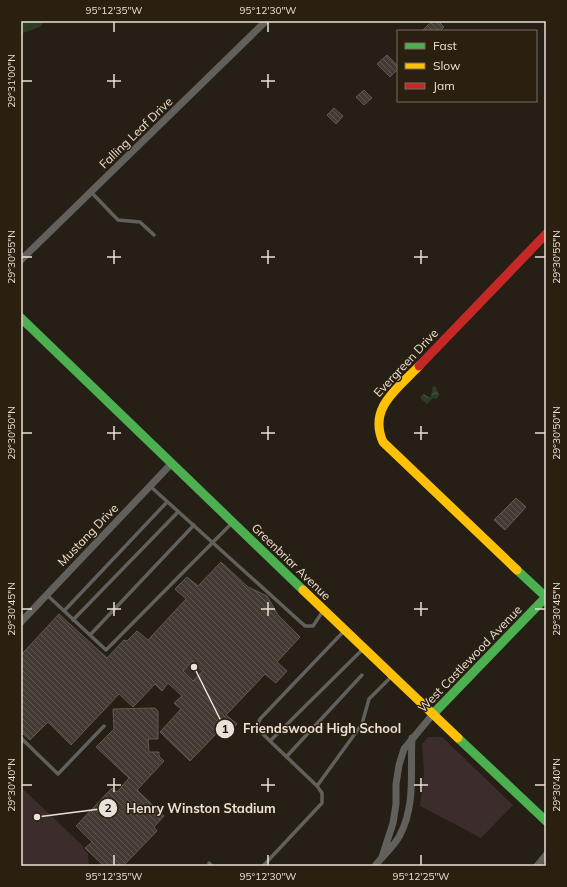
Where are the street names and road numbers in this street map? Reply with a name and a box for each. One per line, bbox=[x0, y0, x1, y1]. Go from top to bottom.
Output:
street label: Falling Leaf Drive bbox=[96, 94, 175, 171]
street label: Evergreen Drive bbox=[370, 325, 441, 400]
street label: Mustang Drive bbox=[54, 500, 121, 569]
street label: Greenbriar Avenue bbox=[249, 520, 334, 603]
street label: West Castlewood Avenue bbox=[415, 602, 525, 715]

